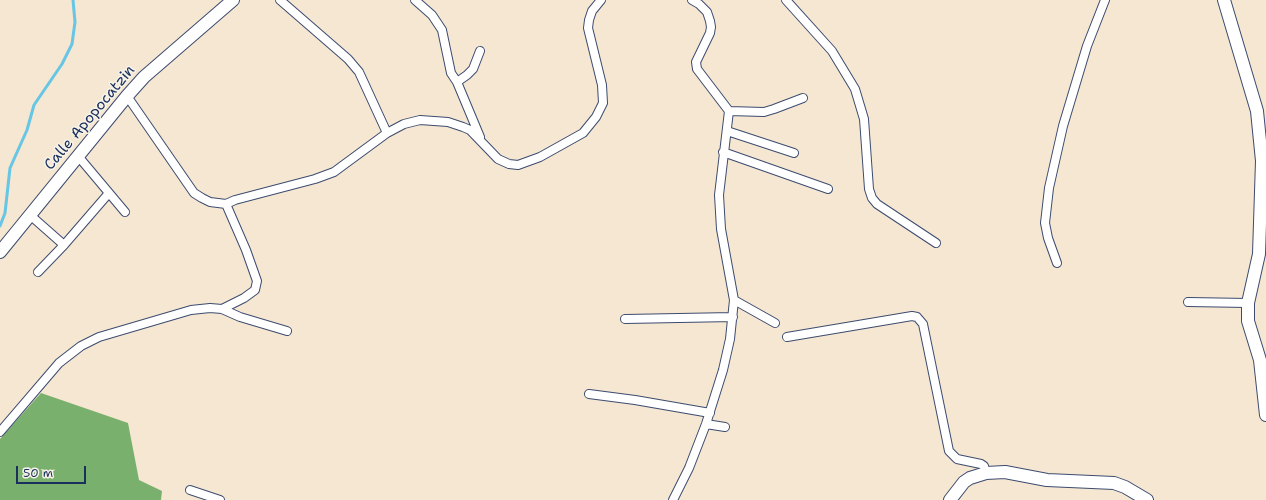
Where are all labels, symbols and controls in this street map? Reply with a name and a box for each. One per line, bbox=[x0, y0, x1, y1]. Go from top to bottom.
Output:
street label: Calle Apopocatzin bbox=[41, 62, 139, 174]
scale bar bbox=[18, 458, 88, 484]
text: 50 m bbox=[23, 465, 53, 481]

